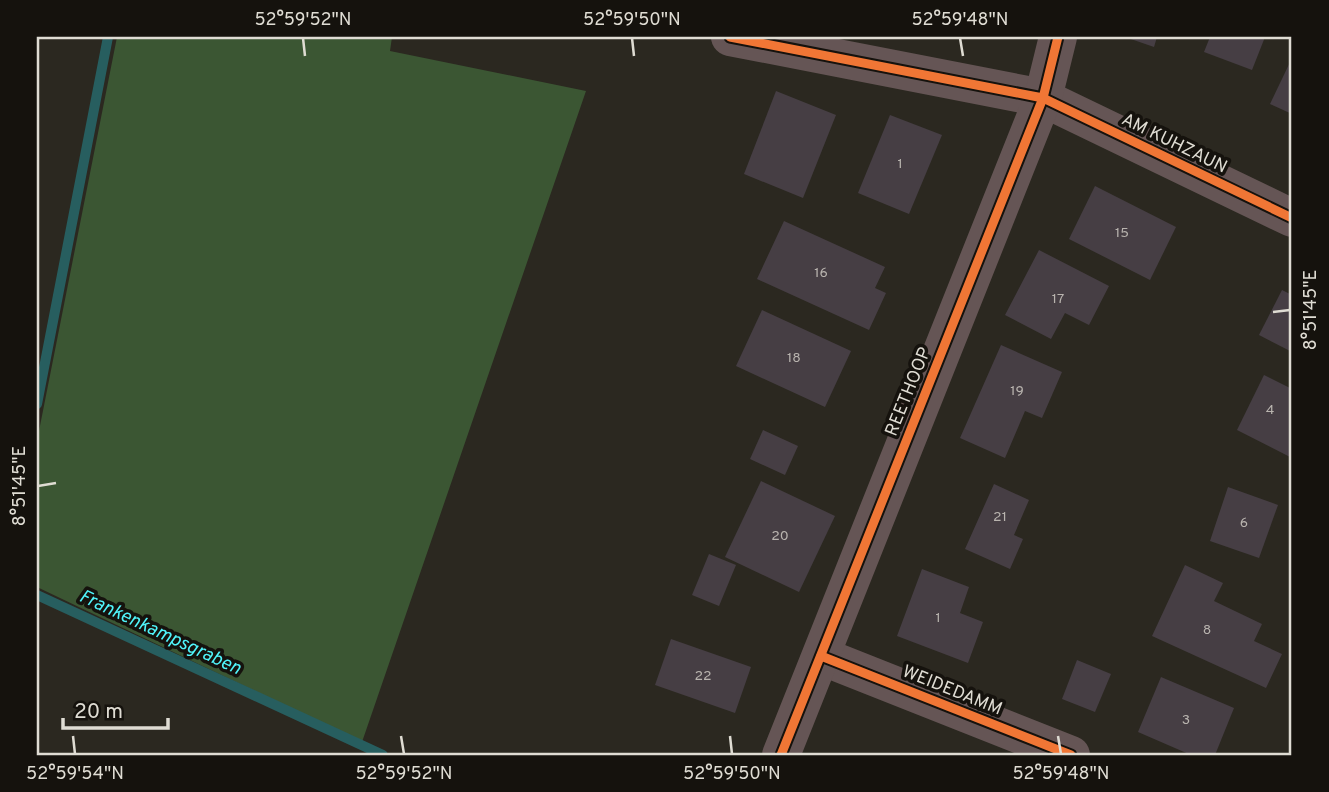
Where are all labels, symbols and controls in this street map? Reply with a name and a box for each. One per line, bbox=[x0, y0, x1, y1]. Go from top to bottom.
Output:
text: 52°59'52"N bbox=[254, 9, 352, 32]
text: 52°59'50"N bbox=[583, 9, 681, 32]
text: 52°59'48"N bbox=[911, 9, 1009, 32]
street label: AM KUHZAUN bbox=[1117, 108, 1231, 180]
house number: 1 bbox=[897, 156, 903, 173]
house number: 15 bbox=[1115, 225, 1129, 242]
house number: 16 bbox=[814, 265, 828, 282]
text: 8°51'45"E bbox=[1300, 270, 1323, 350]
house number: 17 bbox=[1052, 291, 1064, 308]
street label: REETHOOP bbox=[881, 344, 937, 440]
house number: 18 bbox=[787, 350, 801, 367]
house number: 19 bbox=[1010, 383, 1024, 400]
house number: 4 bbox=[1266, 402, 1274, 419]
text: 8°51'45"E bbox=[9, 446, 32, 526]
house number: 21 bbox=[993, 509, 1007, 526]
house number: 6 bbox=[1240, 515, 1248, 532]
house number: 20 bbox=[771, 528, 789, 545]
water label: Frankenkampsgraben bbox=[75, 585, 245, 681]
house number: 1 bbox=[935, 610, 941, 627]
house number: 8 bbox=[1203, 622, 1211, 639]
street label: WEIDEDAMM bbox=[899, 661, 1005, 721]
house number: 22 bbox=[694, 668, 712, 685]
scale bar bbox=[63, 687, 168, 731]
text: 20 m bbox=[74, 699, 123, 726]
house number: 3 bbox=[1182, 712, 1190, 729]
text: 52°59'54"N bbox=[26, 763, 124, 786]
text: 52°59'52"N bbox=[355, 763, 453, 786]
text: 52°59'50"N bbox=[683, 763, 781, 786]
text: 52°59'48"N bbox=[1012, 763, 1110, 786]

